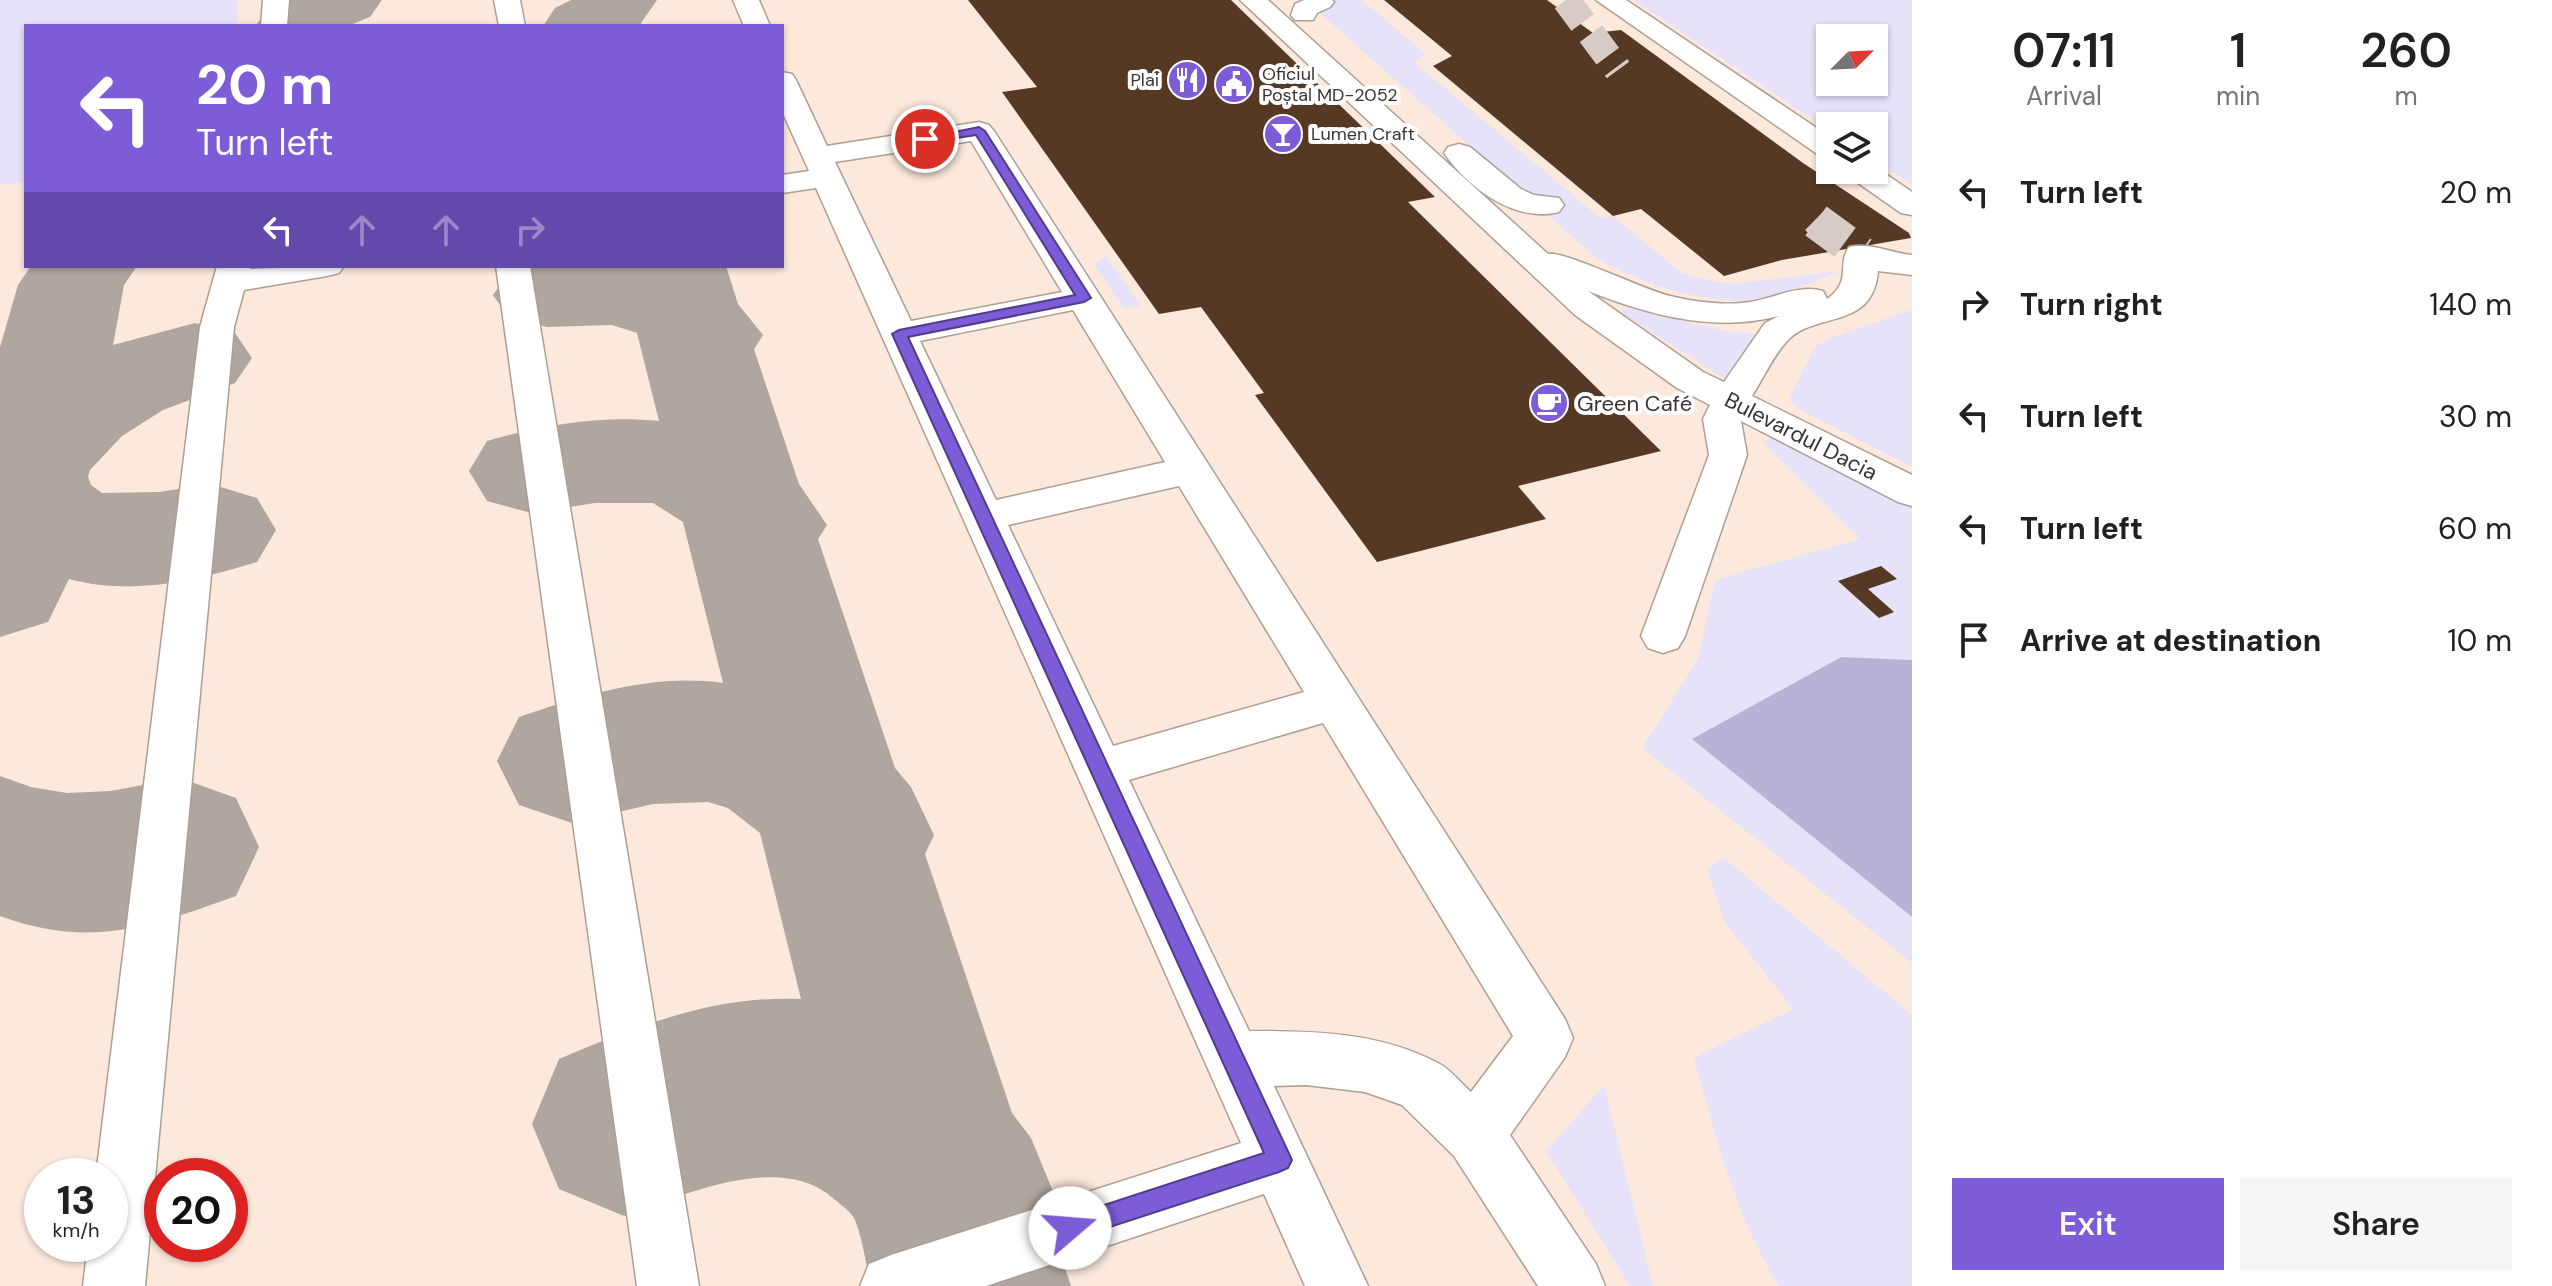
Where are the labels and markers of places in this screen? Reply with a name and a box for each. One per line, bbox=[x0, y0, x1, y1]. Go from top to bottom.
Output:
restaurant icon: Plai bbox=[1166, 59, 1208, 101]
place label: Oficiul Poștal MD-2052 bbox=[1262, 62, 1398, 107]
public building icon: Oficiul Poștal MD-2052 bbox=[1213, 63, 1255, 105]
place label: Plai bbox=[1130, 68, 1159, 92]
pin bbox=[891, 105, 959, 173]
bar icon: Lumen Craft bbox=[1262, 113, 1304, 155]
place label: Lumen Craft bbox=[1311, 122, 1415, 146]
cafe icon: Green Café bbox=[1528, 382, 1570, 424]
place label: Green Café bbox=[1577, 389, 1692, 418]

